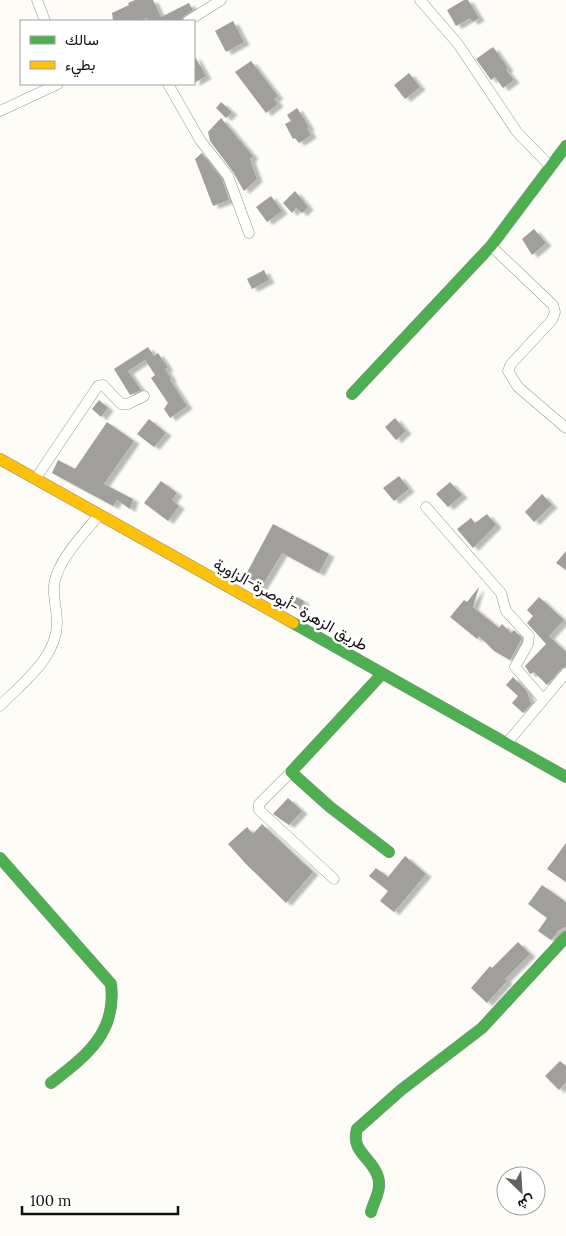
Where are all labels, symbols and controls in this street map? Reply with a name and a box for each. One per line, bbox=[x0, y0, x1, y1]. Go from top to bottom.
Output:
legend bbox=[20, 20, 195, 85]
text: سالك bbox=[65, 30, 99, 49]
text: بطيء bbox=[65, 55, 95, 78]
street label: طريق الزهرة -أبوصرة-الزاوية bbox=[210, 553, 372, 656]
north arrow bbox=[496, 1166, 546, 1216]
scale bar bbox=[22, 1184, 179, 1216]
text: 100 m bbox=[30, 1191, 71, 1210]
text: ش bbox=[515, 1191, 538, 1215]

